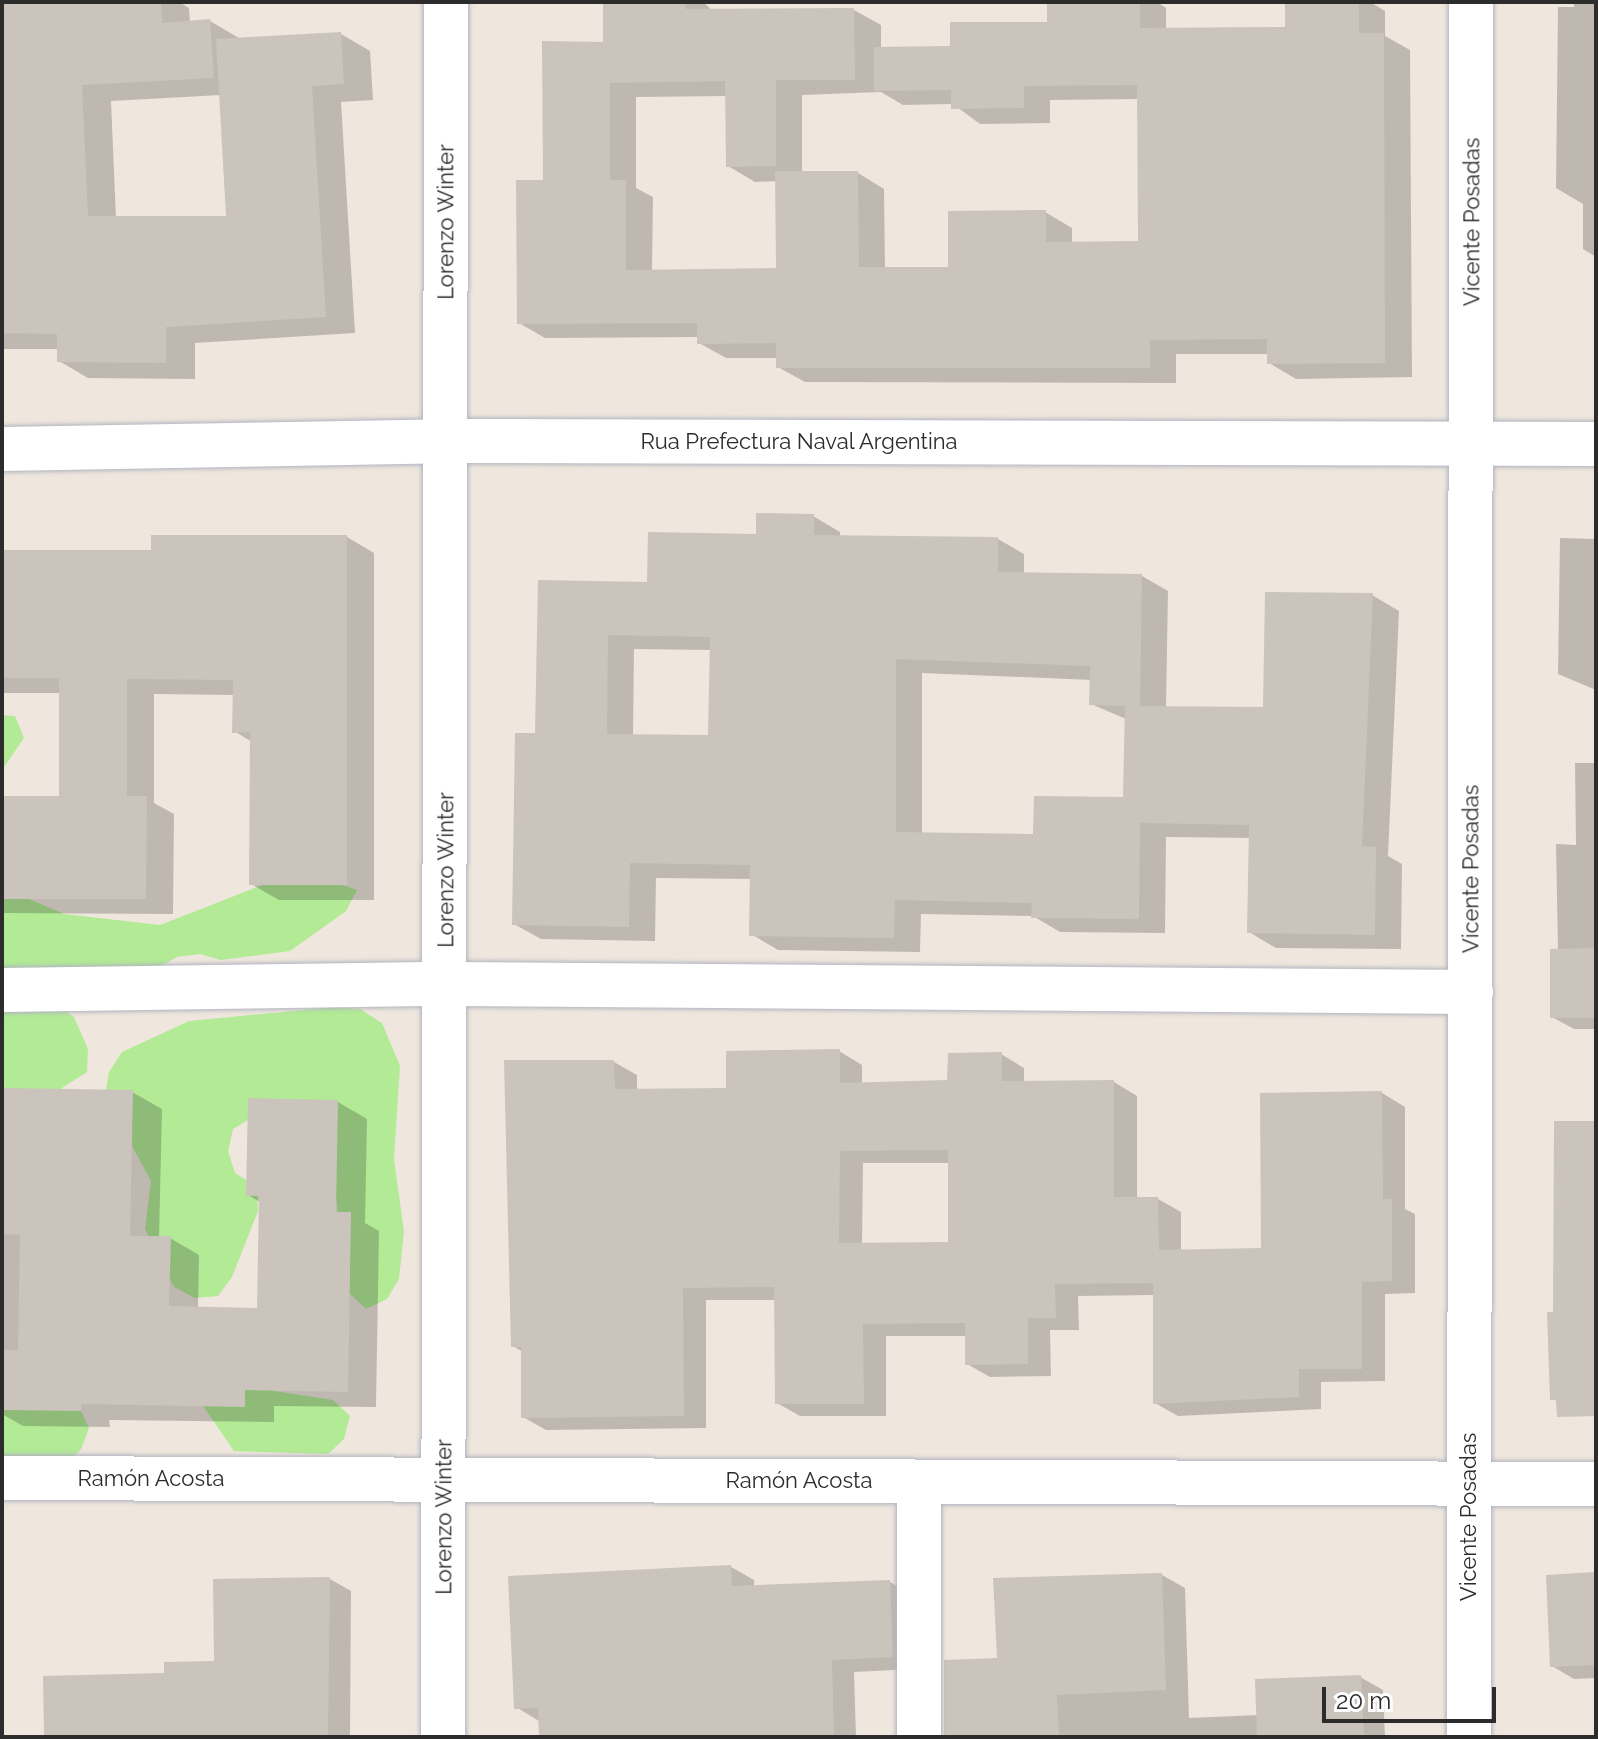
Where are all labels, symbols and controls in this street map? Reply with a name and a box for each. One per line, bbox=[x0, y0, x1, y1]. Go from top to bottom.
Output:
street label: Vicente Posadas bbox=[1459, 138, 1485, 306]
street label: Lorenzo Winter bbox=[433, 144, 459, 300]
street label: Rua Prefectura Naval Argentina bbox=[640, 429, 958, 455]
street label: Vicente Posadas bbox=[1458, 785, 1484, 953]
street label: Lorenzo Winter bbox=[433, 792, 459, 948]
street label: Vicente Posadas bbox=[1456, 1433, 1482, 1601]
street label: Lorenzo Winter bbox=[431, 1439, 457, 1595]
street label: Ramón Acosta bbox=[77, 1466, 225, 1492]
street label: Ramón Acosta bbox=[725, 1468, 873, 1494]
scale bar bbox=[1326, 1671, 1500, 1721]
text: 20 m bbox=[1336, 1686, 1391, 1715]

